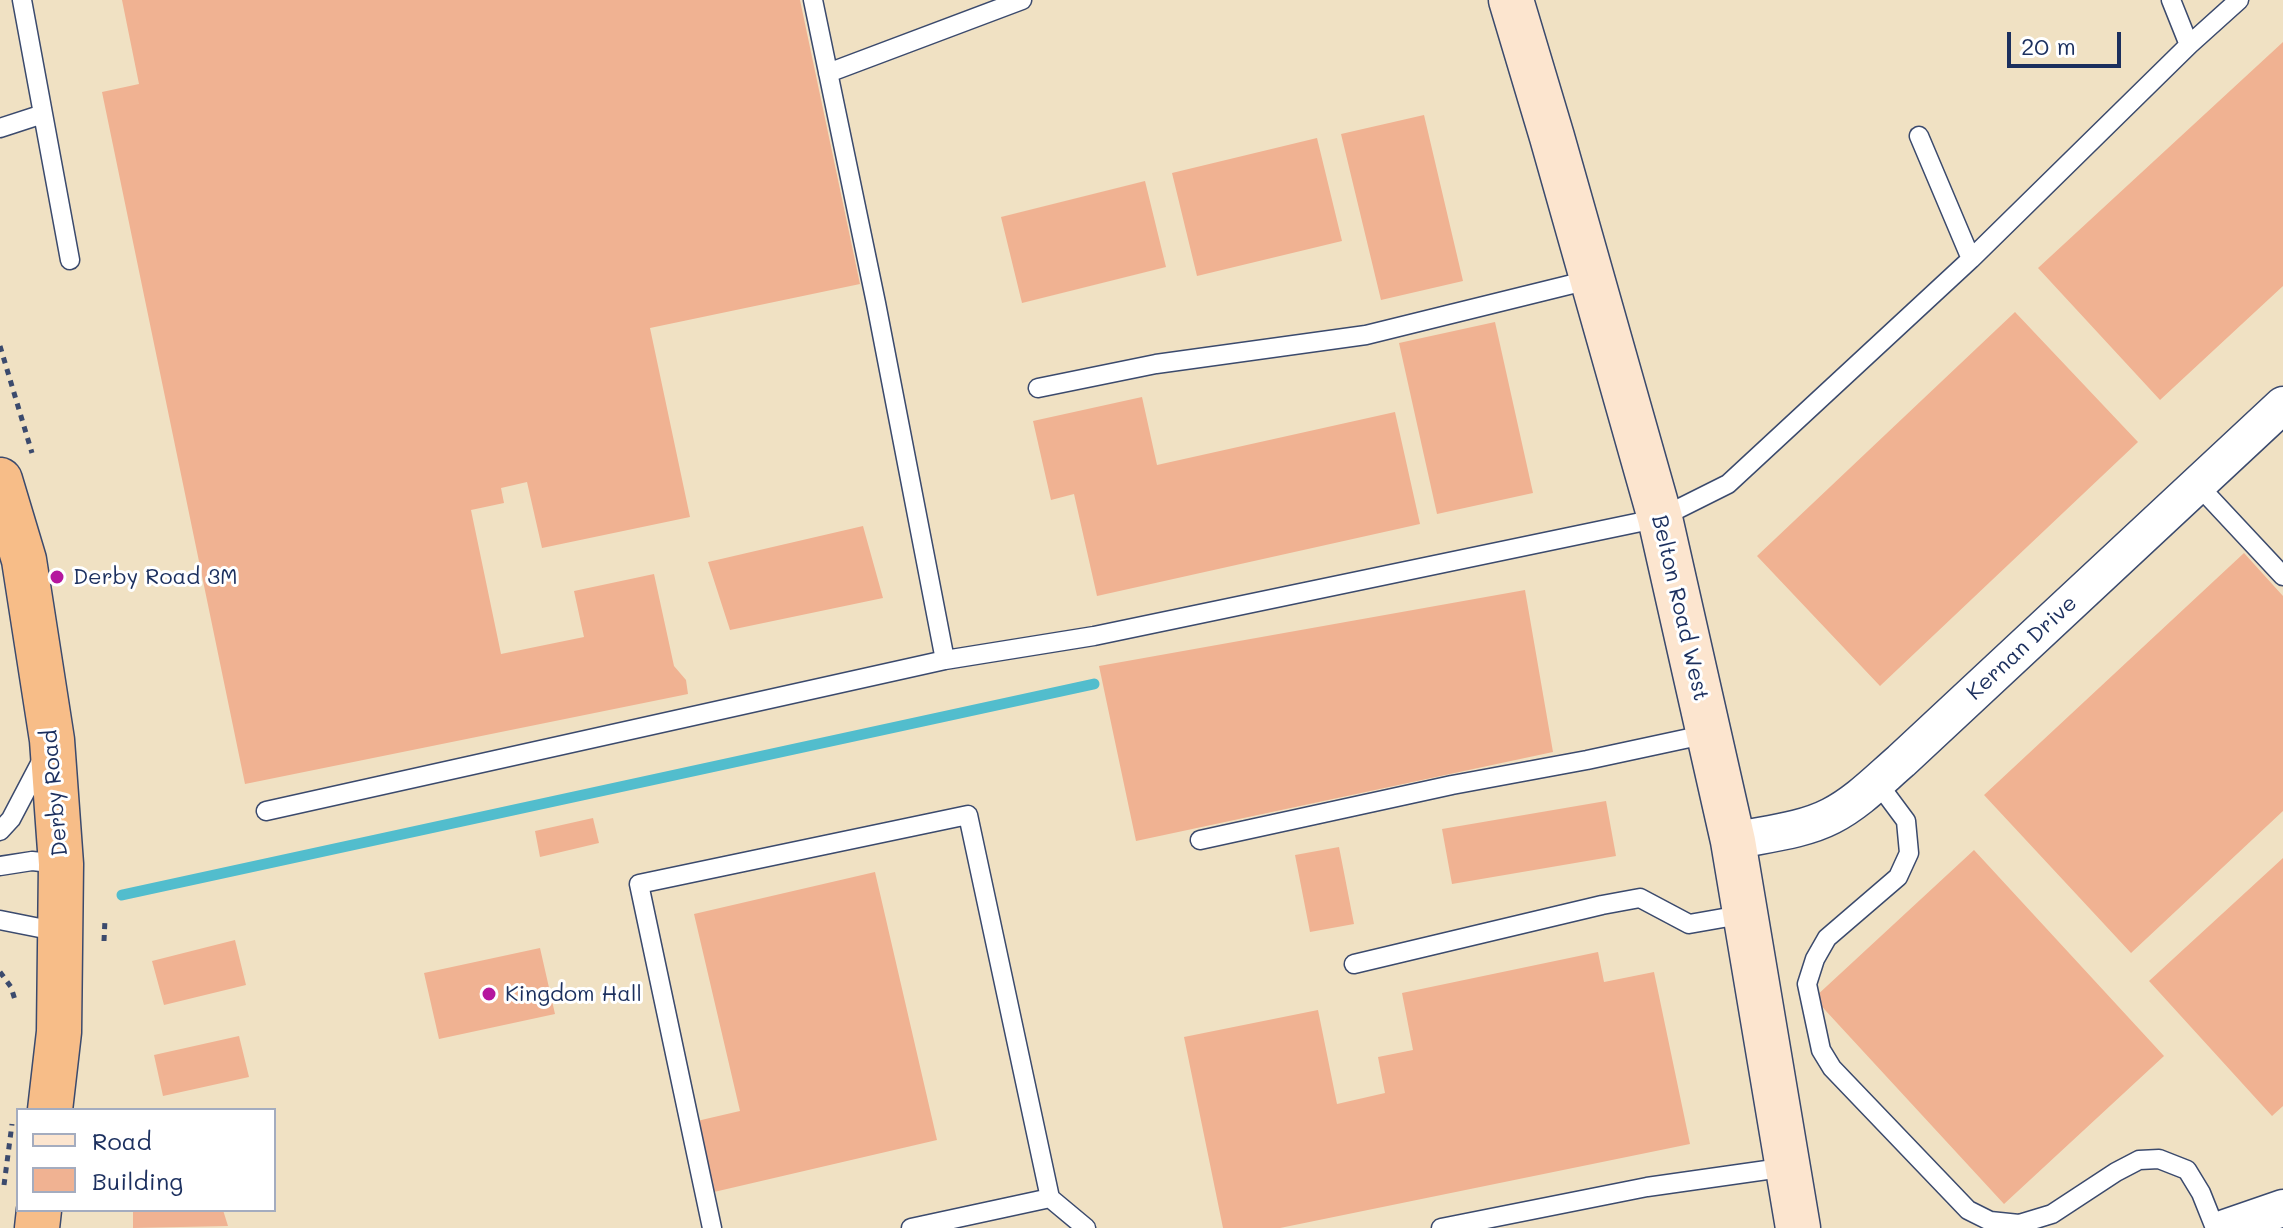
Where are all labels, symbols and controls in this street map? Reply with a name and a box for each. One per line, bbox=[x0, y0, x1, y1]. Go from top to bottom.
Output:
scale bar bbox=[2011, 16, 2125, 66]
text: 20 m bbox=[2021, 30, 2076, 61]
street label: Belton Road West bbox=[1646, 513, 1714, 703]
place label: Derby Road 3M bbox=[73, 564, 238, 590]
marker: Derby Road 3M bbox=[48, 568, 66, 586]
street label: Kernan Drive bbox=[1961, 590, 2083, 706]
street label: Derby Road bbox=[36, 729, 74, 857]
place label: Kingdom Hall bbox=[505, 981, 642, 1007]
marker: Kingdom Hall bbox=[480, 985, 498, 1003]
legend bbox=[16, 1108, 276, 1212]
text: Road bbox=[92, 1125, 152, 1156]
text: Building bbox=[92, 1165, 183, 1196]

